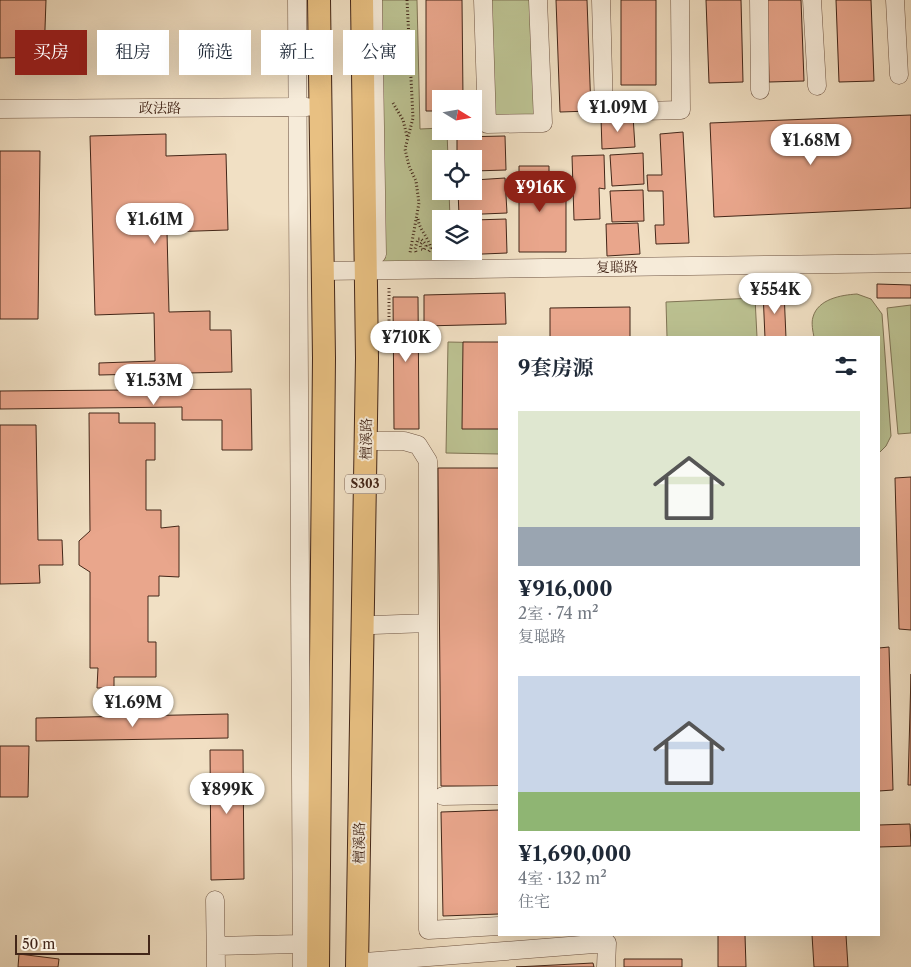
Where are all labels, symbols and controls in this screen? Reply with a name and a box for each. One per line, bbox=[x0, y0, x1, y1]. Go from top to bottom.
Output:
chip: 买房 bbox=[15, 30, 87, 75]
chip: 租房 bbox=[97, 30, 169, 75]
chip: 筛选 bbox=[179, 30, 251, 75]
chip: 新上 bbox=[261, 30, 333, 75]
chip: 公寓 bbox=[343, 30, 415, 75]
north arrow bbox=[432, 90, 482, 140]
map controls bbox=[432, 90, 482, 260]
pin: ¥1.09M bbox=[577, 90, 659, 133]
text: ¥1.09M bbox=[588, 97, 648, 117]
street label: 政法路 bbox=[139, 99, 181, 117]
pin: ¥1.68M bbox=[770, 124, 852, 166]
text: ¥1.68M bbox=[782, 130, 841, 150]
button: locate bbox=[432, 150, 482, 200]
pin: ¥916K bbox=[505, 170, 575, 213]
text: ¥916K bbox=[515, 177, 565, 197]
pin: ¥1.61M bbox=[114, 202, 196, 245]
text: ¥1.61M bbox=[127, 209, 183, 229]
button: layers bbox=[432, 210, 482, 260]
street label: 复聪路 bbox=[596, 258, 638, 276]
pin: ¥554K bbox=[740, 272, 810, 315]
text: ¥554K bbox=[750, 279, 800, 299]
pin: ¥710K bbox=[371, 320, 441, 363]
text: ¥710K bbox=[381, 327, 431, 347]
icon: filters bbox=[832, 352, 860, 380]
text: 9套房源 bbox=[518, 355, 594, 380]
pin: ¥1.53M bbox=[113, 364, 195, 406]
text: ¥1.53M bbox=[125, 370, 183, 390]
street label: 檀溪路 bbox=[357, 418, 375, 460]
icon: home bbox=[644, 443, 734, 533]
road number: S303 bbox=[345, 474, 385, 494]
text: ¥916,000 bbox=[518, 576, 613, 601]
text: 2室 · 74 m² bbox=[518, 603, 599, 623]
text: 复聪路 bbox=[518, 626, 566, 646]
pin: ¥1.69M bbox=[92, 686, 174, 728]
text: ¥1.69M bbox=[104, 692, 162, 712]
icon: home bbox=[644, 708, 734, 798]
pin: ¥899K bbox=[192, 772, 262, 815]
text: ¥899K bbox=[201, 779, 253, 799]
street label: 檀溪路 bbox=[350, 822, 368, 864]
text: ¥1,690,000 bbox=[518, 841, 631, 866]
text: 4室 · 132 m² bbox=[518, 868, 607, 888]
text: 住宅 bbox=[518, 891, 550, 911]
scale bar bbox=[15, 932, 150, 955]
text: 50 m bbox=[22, 935, 55, 953]

